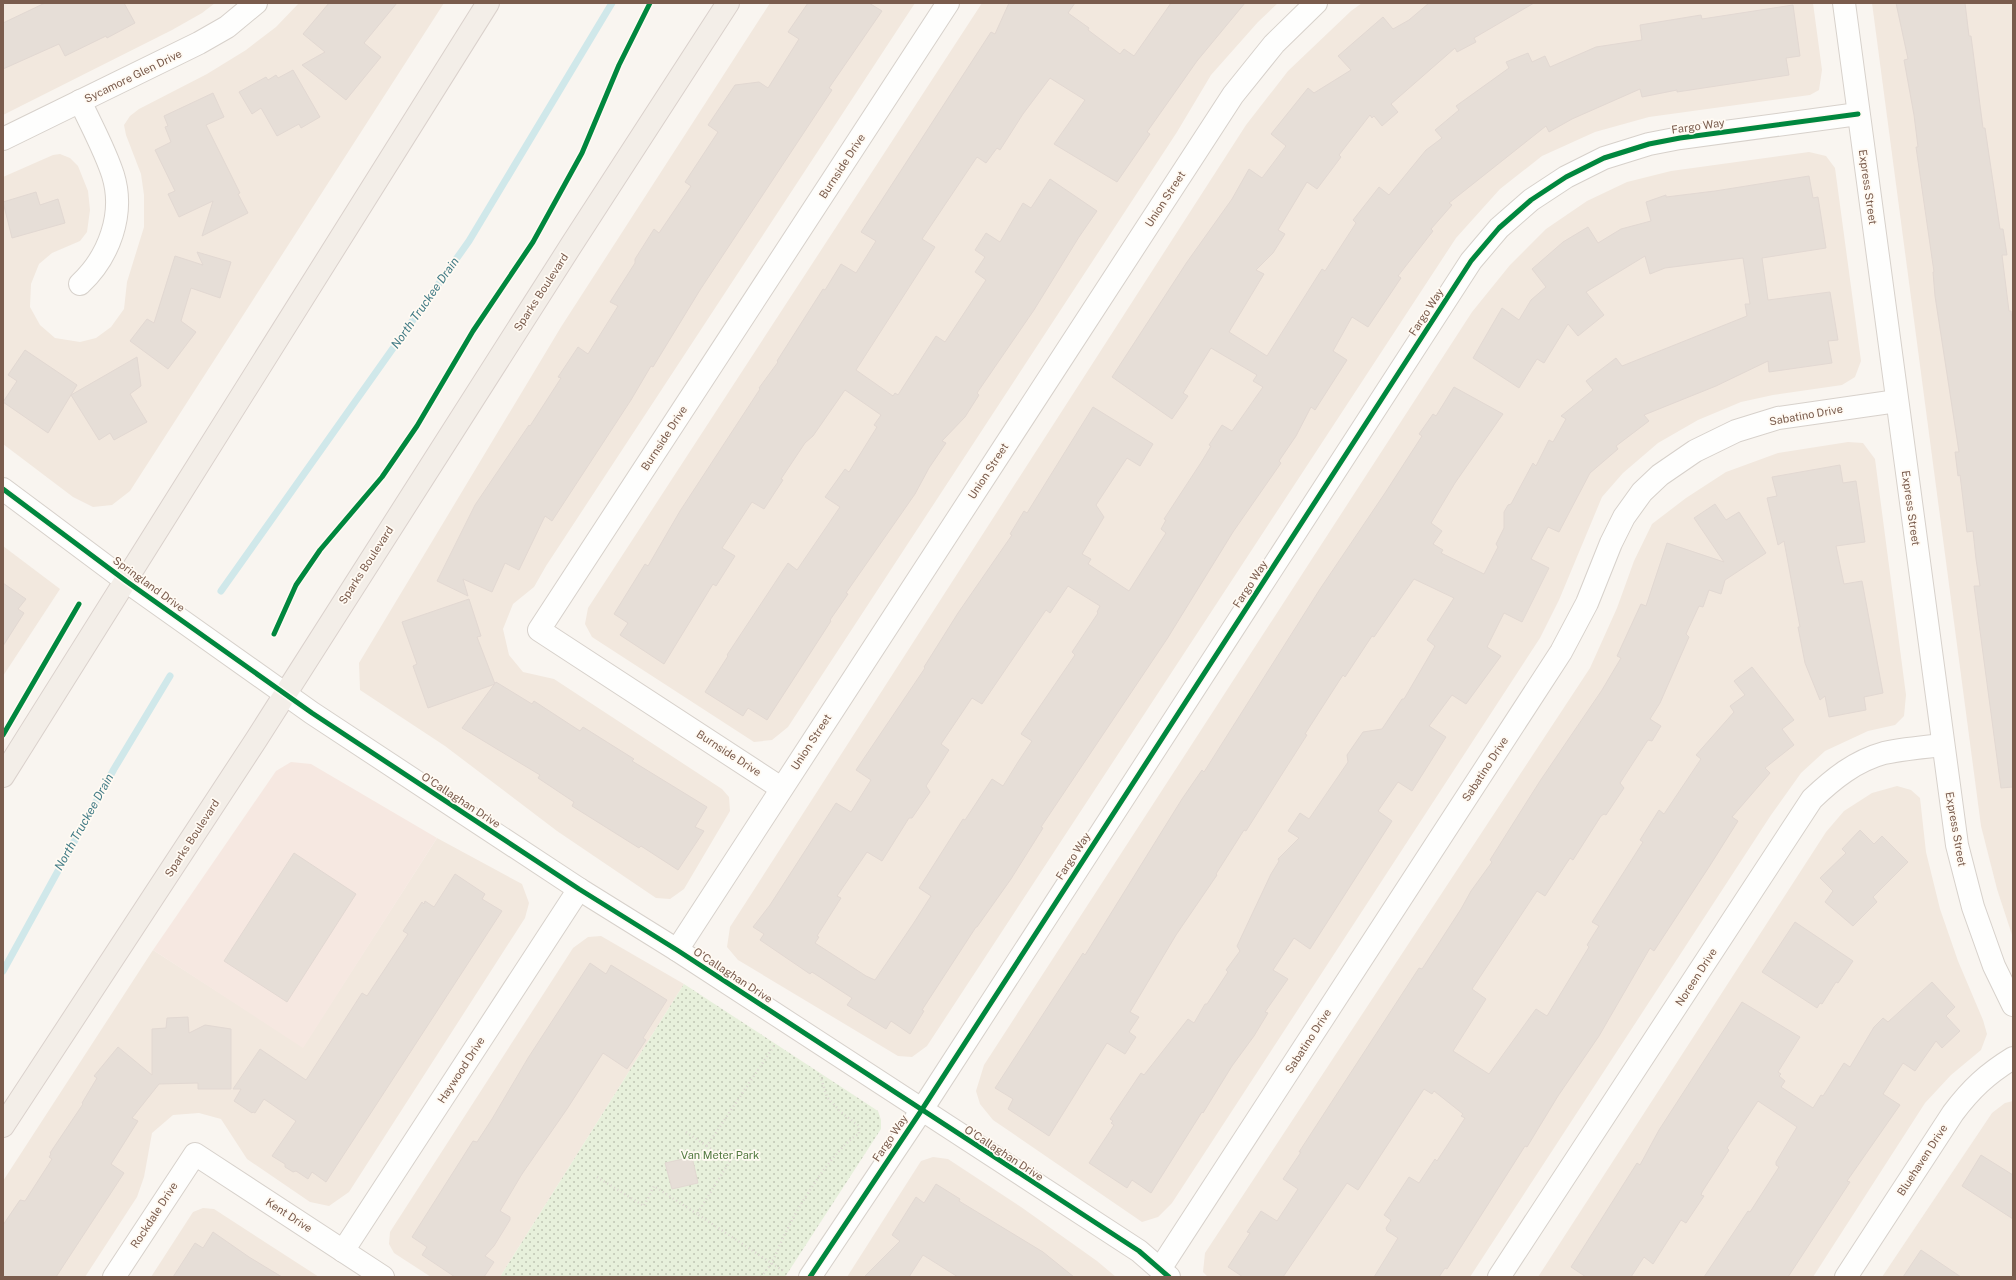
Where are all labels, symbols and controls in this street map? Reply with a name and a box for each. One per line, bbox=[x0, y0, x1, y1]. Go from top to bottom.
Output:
street label: Sycamore Glen Drive bbox=[82, 47, 184, 105]
street label: Fargo Way bbox=[1671, 116, 1726, 136]
street label: Burnside Drive bbox=[817, 132, 867, 200]
street label: Express Street bbox=[1857, 149, 1879, 225]
street label: Union Street bbox=[1142, 169, 1188, 229]
street label: Sparks Boulevard bbox=[511, 251, 571, 333]
water label: North Truckee Drain bbox=[388, 254, 462, 351]
street label: Fargo Way bbox=[1406, 286, 1446, 338]
street label: Sabatino Drive bbox=[1768, 403, 1844, 427]
street label: Burnside Drive bbox=[639, 404, 689, 472]
street label: Union Street bbox=[965, 441, 1011, 501]
street label: Express Street bbox=[1900, 470, 1922, 546]
street label: Sparks Boulevard bbox=[336, 524, 396, 606]
street label: Springland Drive bbox=[111, 554, 187, 614]
street label: Fargo Way bbox=[1230, 558, 1270, 610]
street label: Union Street bbox=[788, 712, 834, 772]
street label: Burnside Drive bbox=[695, 728, 763, 778]
street label: Sabatino Drive bbox=[1460, 735, 1510, 803]
street label: O'Callaghan Drive bbox=[419, 770, 503, 830]
water label: North Truckee Drain bbox=[52, 771, 117, 873]
street label: Express Street bbox=[1944, 791, 1968, 867]
street label: Sparks Boulevard bbox=[162, 797, 222, 879]
street label: Fargo Way bbox=[1053, 830, 1093, 882]
street label: O'Callaghan Drive bbox=[691, 945, 775, 1005]
street label: Noreen Drive bbox=[1673, 946, 1719, 1008]
street label: Sabatino Drive bbox=[1283, 1007, 1333, 1075]
street label: Haywood Drive bbox=[435, 1035, 487, 1105]
street label: Fargo Way bbox=[870, 1112, 910, 1164]
street label: Bluehaven Drive bbox=[1895, 1122, 1949, 1198]
street label: O'Callaghan Drive bbox=[962, 1123, 1046, 1183]
park label: Van Meter Park bbox=[681, 1149, 759, 1161]
street label: Rockdale Drive bbox=[128, 1180, 180, 1250]
street label: Kent Drive bbox=[264, 1196, 314, 1234]

